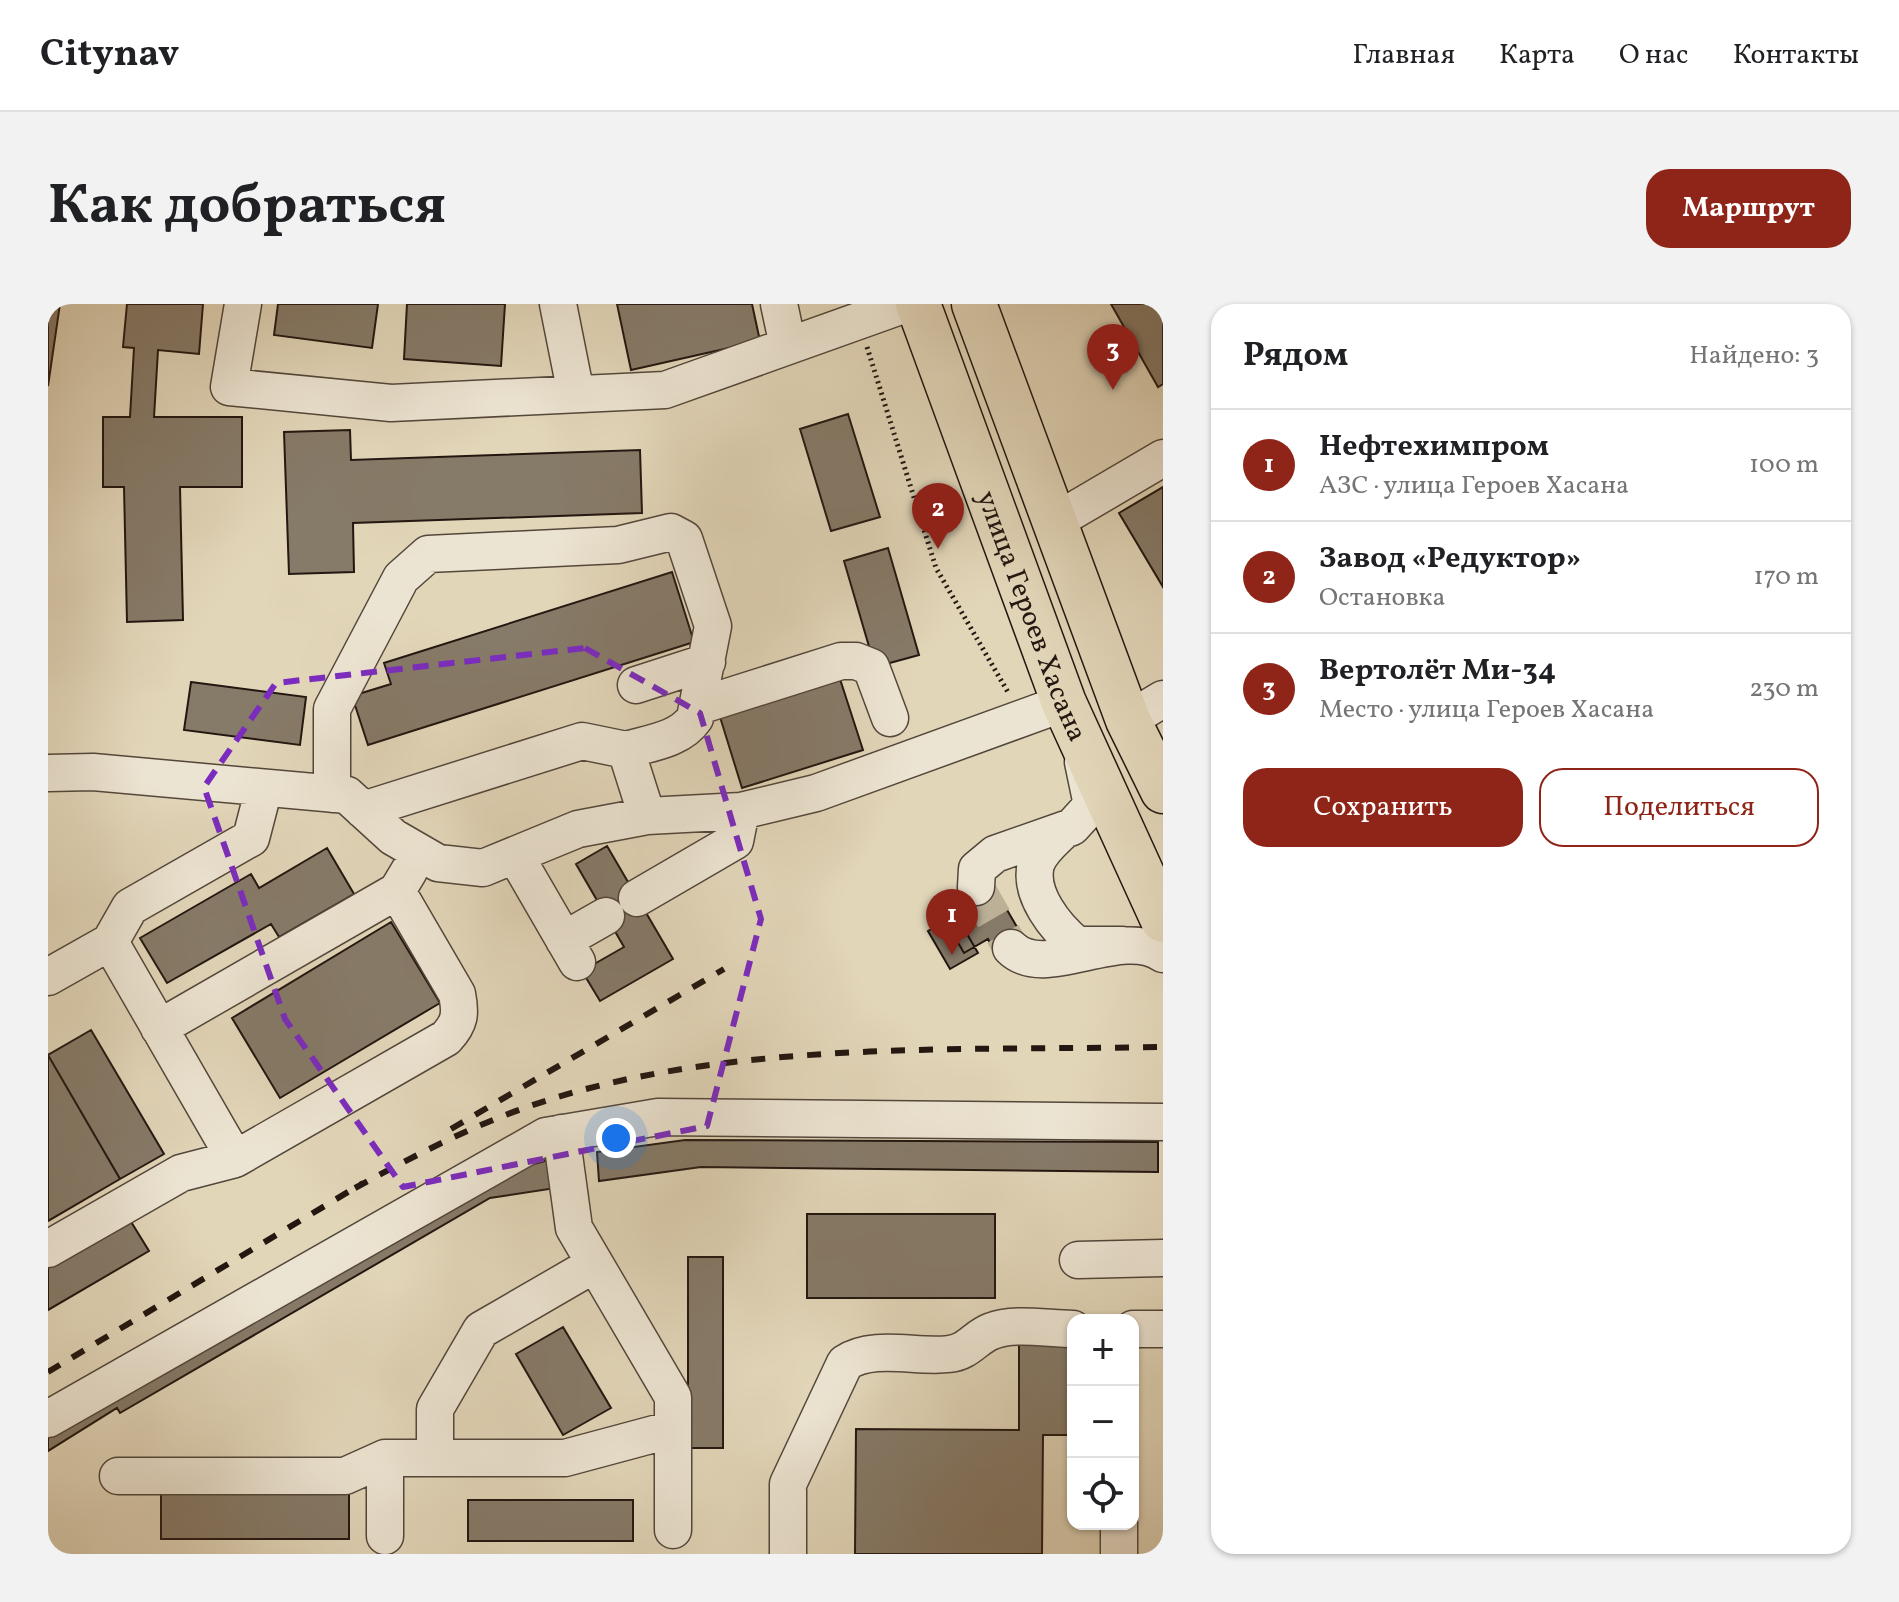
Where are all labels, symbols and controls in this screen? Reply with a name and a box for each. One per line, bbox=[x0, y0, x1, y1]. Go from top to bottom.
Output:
text: Citynav bbox=[40, 29, 179, 82]
text: Главная bbox=[1353, 36, 1455, 75]
text: Карта bbox=[1499, 36, 1575, 75]
text: О нас bbox=[1619, 36, 1689, 75]
text: Контакты bbox=[1733, 36, 1859, 75]
text: Как добраться bbox=[48, 169, 446, 247]
button: Маршрут bbox=[1646, 169, 1851, 248]
pin: 3 bbox=[1087, 324, 1139, 390]
text: Рядом bbox=[1243, 333, 1348, 380]
text: Найдено: 3 bbox=[1689, 338, 1819, 374]
text: Нефтехимпром bbox=[1319, 426, 1549, 468]
text: 1 bbox=[1264, 447, 1274, 483]
text: 100 m bbox=[1749, 447, 1819, 483]
text: АЗС · улица Героев Хасана bbox=[1319, 468, 1629, 504]
pin: 2 bbox=[912, 483, 964, 549]
street label: улица Героев Хасана bbox=[966, 486, 1096, 748]
text: Завод «Редуктор» bbox=[1319, 538, 1581, 580]
text: 2 bbox=[1262, 559, 1276, 595]
text: 170 m bbox=[1754, 559, 1819, 595]
text: Остановка bbox=[1319, 580, 1445, 616]
text: Вертолёт Ми-34 bbox=[1319, 650, 1556, 692]
text: 3 bbox=[1262, 671, 1276, 707]
text: 230 m bbox=[1749, 671, 1819, 707]
text: Место · улица Героев Хасана bbox=[1319, 692, 1654, 728]
button: Сохранить bbox=[1243, 768, 1523, 847]
button: Поделиться bbox=[1539, 768, 1819, 847]
pin: 1 bbox=[926, 889, 978, 955]
your location bbox=[596, 1118, 636, 1158]
map controls bbox=[1067, 1314, 1139, 1530]
button: + bbox=[1067, 1314, 1139, 1386]
button: − bbox=[1067, 1386, 1139, 1458]
button: locate bbox=[1067, 1458, 1139, 1530]

